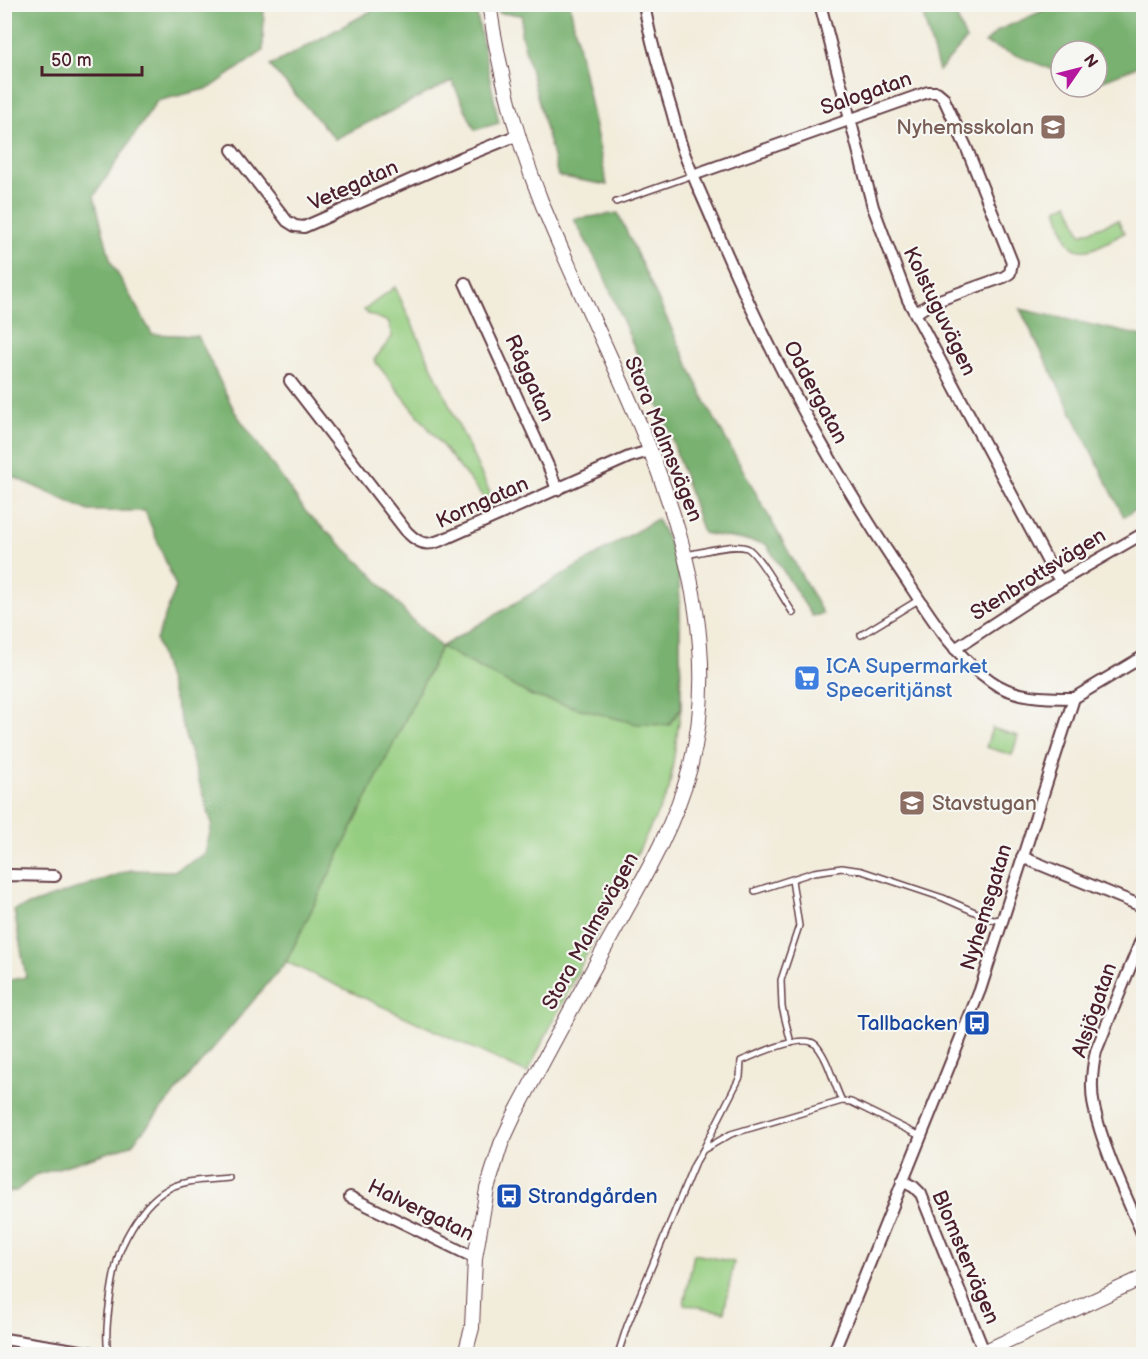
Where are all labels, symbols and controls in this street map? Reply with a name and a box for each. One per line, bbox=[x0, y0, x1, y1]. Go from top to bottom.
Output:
scale bar bbox=[42, 39, 142, 77]
north arrow bbox=[1049, 39, 1109, 99]
text: 50 m bbox=[51, 50, 92, 71]
text: N bbox=[1079, 51, 1101, 72]
street label: Salogatan bbox=[817, 66, 915, 121]
school or university icon: Nyhemsskolan bbox=[1038, 112, 1068, 142]
place label: Nyhemsskolan bbox=[896, 115, 1034, 140]
street label: Vetegatan bbox=[304, 155, 402, 216]
street label: Kolstuguvägen bbox=[898, 243, 982, 380]
street label: Råggatan bbox=[499, 331, 560, 426]
street label: Oddergatan bbox=[778, 336, 853, 448]
street label: Stora Malmsvägen bbox=[619, 353, 708, 525]
street label: Korngatan bbox=[432, 471, 532, 534]
street label: Stenbrottsvägen bbox=[966, 523, 1111, 626]
place label: ICA Supermarket Speceritjänst bbox=[826, 654, 988, 703]
supermarket icon: ICA Supermarket Speceritjänst bbox=[792, 663, 822, 693]
school or university icon: Stavstugan bbox=[897, 788, 927, 818]
place label: Stavstugan bbox=[932, 791, 1037, 816]
street label: Nyhemsgatan bbox=[955, 841, 1018, 973]
street label: Stora Malmsvägen bbox=[537, 848, 644, 1014]
street label: Alsjögatan bbox=[1067, 960, 1122, 1061]
bus stop icon: Tallbacken bbox=[962, 1008, 992, 1038]
place label: Tallbacken bbox=[857, 1011, 958, 1036]
street label: Halvergatan bbox=[364, 1174, 478, 1247]
bus stop icon: Strandgården bbox=[494, 1181, 524, 1211]
place label: Strandgården bbox=[528, 1184, 658, 1209]
street label: Blomstervägen bbox=[926, 1187, 1005, 1328]

